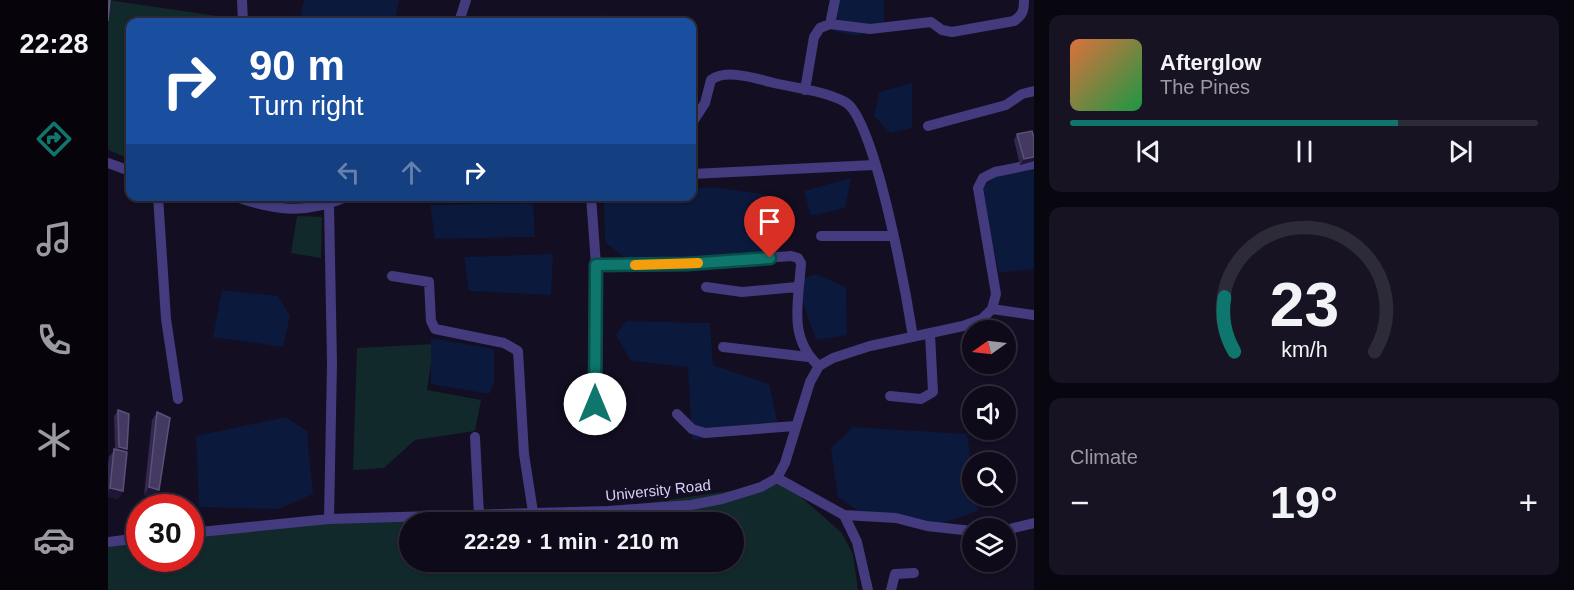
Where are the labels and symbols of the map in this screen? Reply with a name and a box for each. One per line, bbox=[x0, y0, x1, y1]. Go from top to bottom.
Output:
pin bbox=[744, 196, 795, 258]
north arrow bbox=[962, 320, 1016, 374]
position arrow bbox=[563, 372, 627, 436]
street label: University Road bbox=[604, 476, 712, 504]
speed limit sign: 30 bbox=[126, 494, 204, 572]

